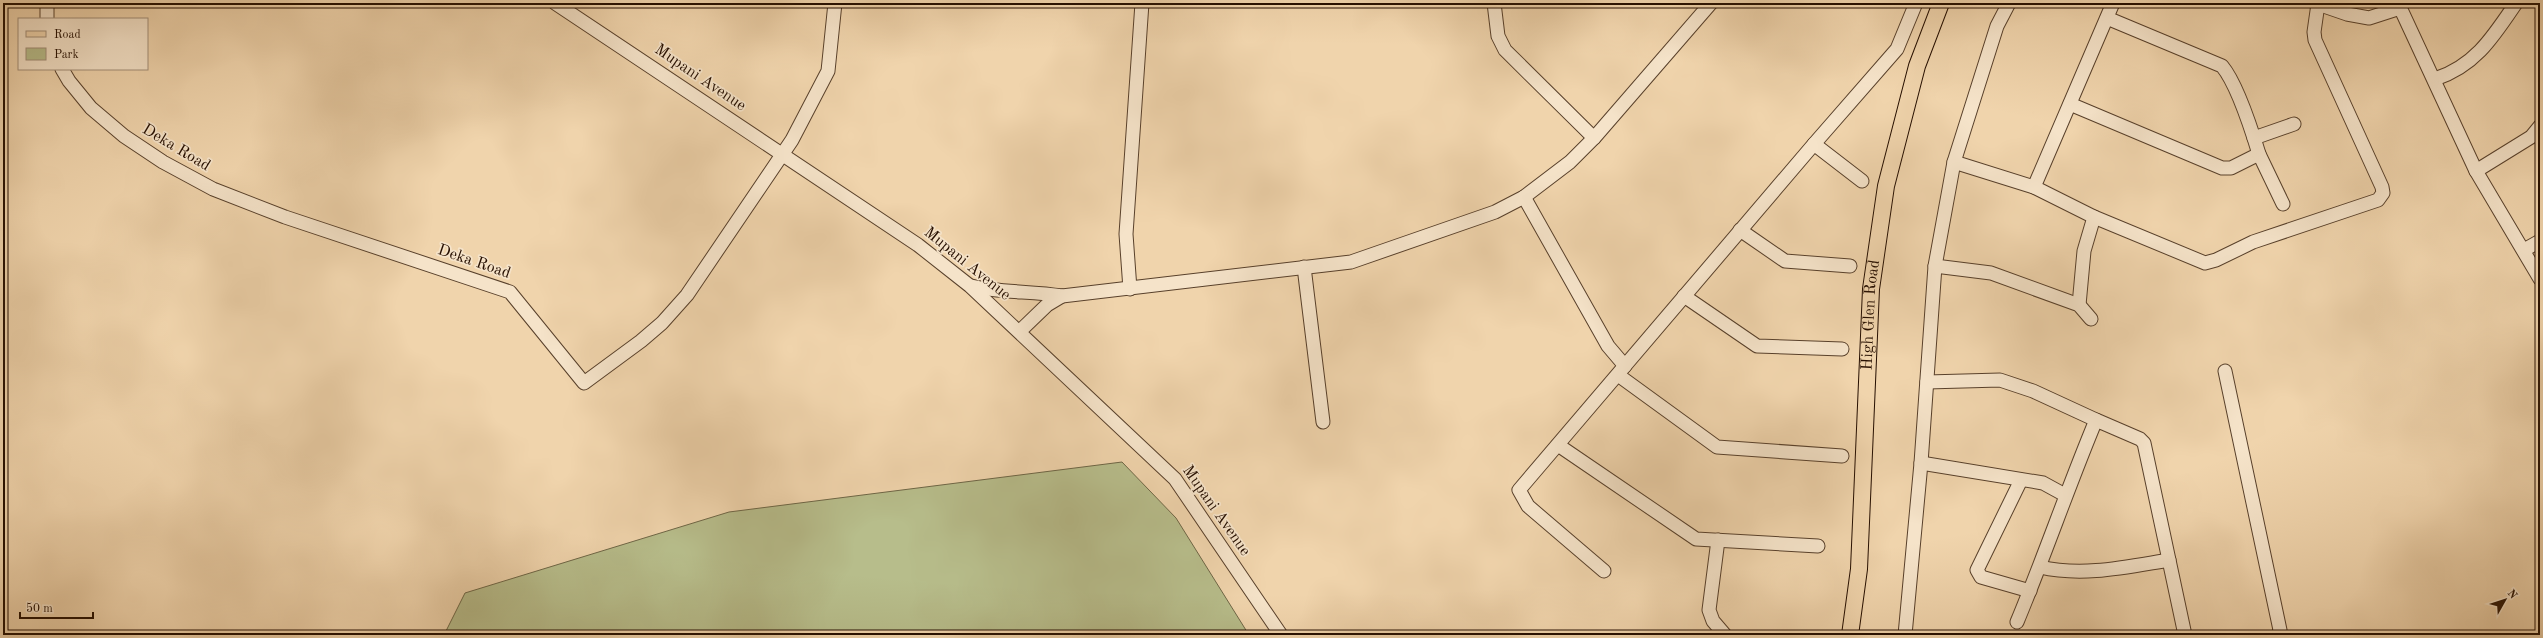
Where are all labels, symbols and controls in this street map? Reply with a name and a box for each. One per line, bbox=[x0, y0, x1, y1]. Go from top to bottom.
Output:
legend bbox=[18, 18, 148, 70]
text: Road bbox=[54, 29, 81, 41]
street label: Mupani Avenue bbox=[651, 42, 749, 114]
text: Park bbox=[54, 49, 79, 61]
street label: Deka Road bbox=[139, 122, 213, 174]
street label: Mupani Avenue bbox=[921, 224, 1013, 304]
street label: Deka Road bbox=[435, 242, 513, 282]
street label: High Glen Road bbox=[1860, 259, 1883, 371]
street label: Mupani Avenue bbox=[1179, 463, 1253, 559]
north arrow bbox=[2485, 580, 2525, 620]
text: N bbox=[2505, 588, 2519, 602]
scale bar bbox=[20, 594, 93, 620]
text: 50 m bbox=[26, 602, 53, 615]

